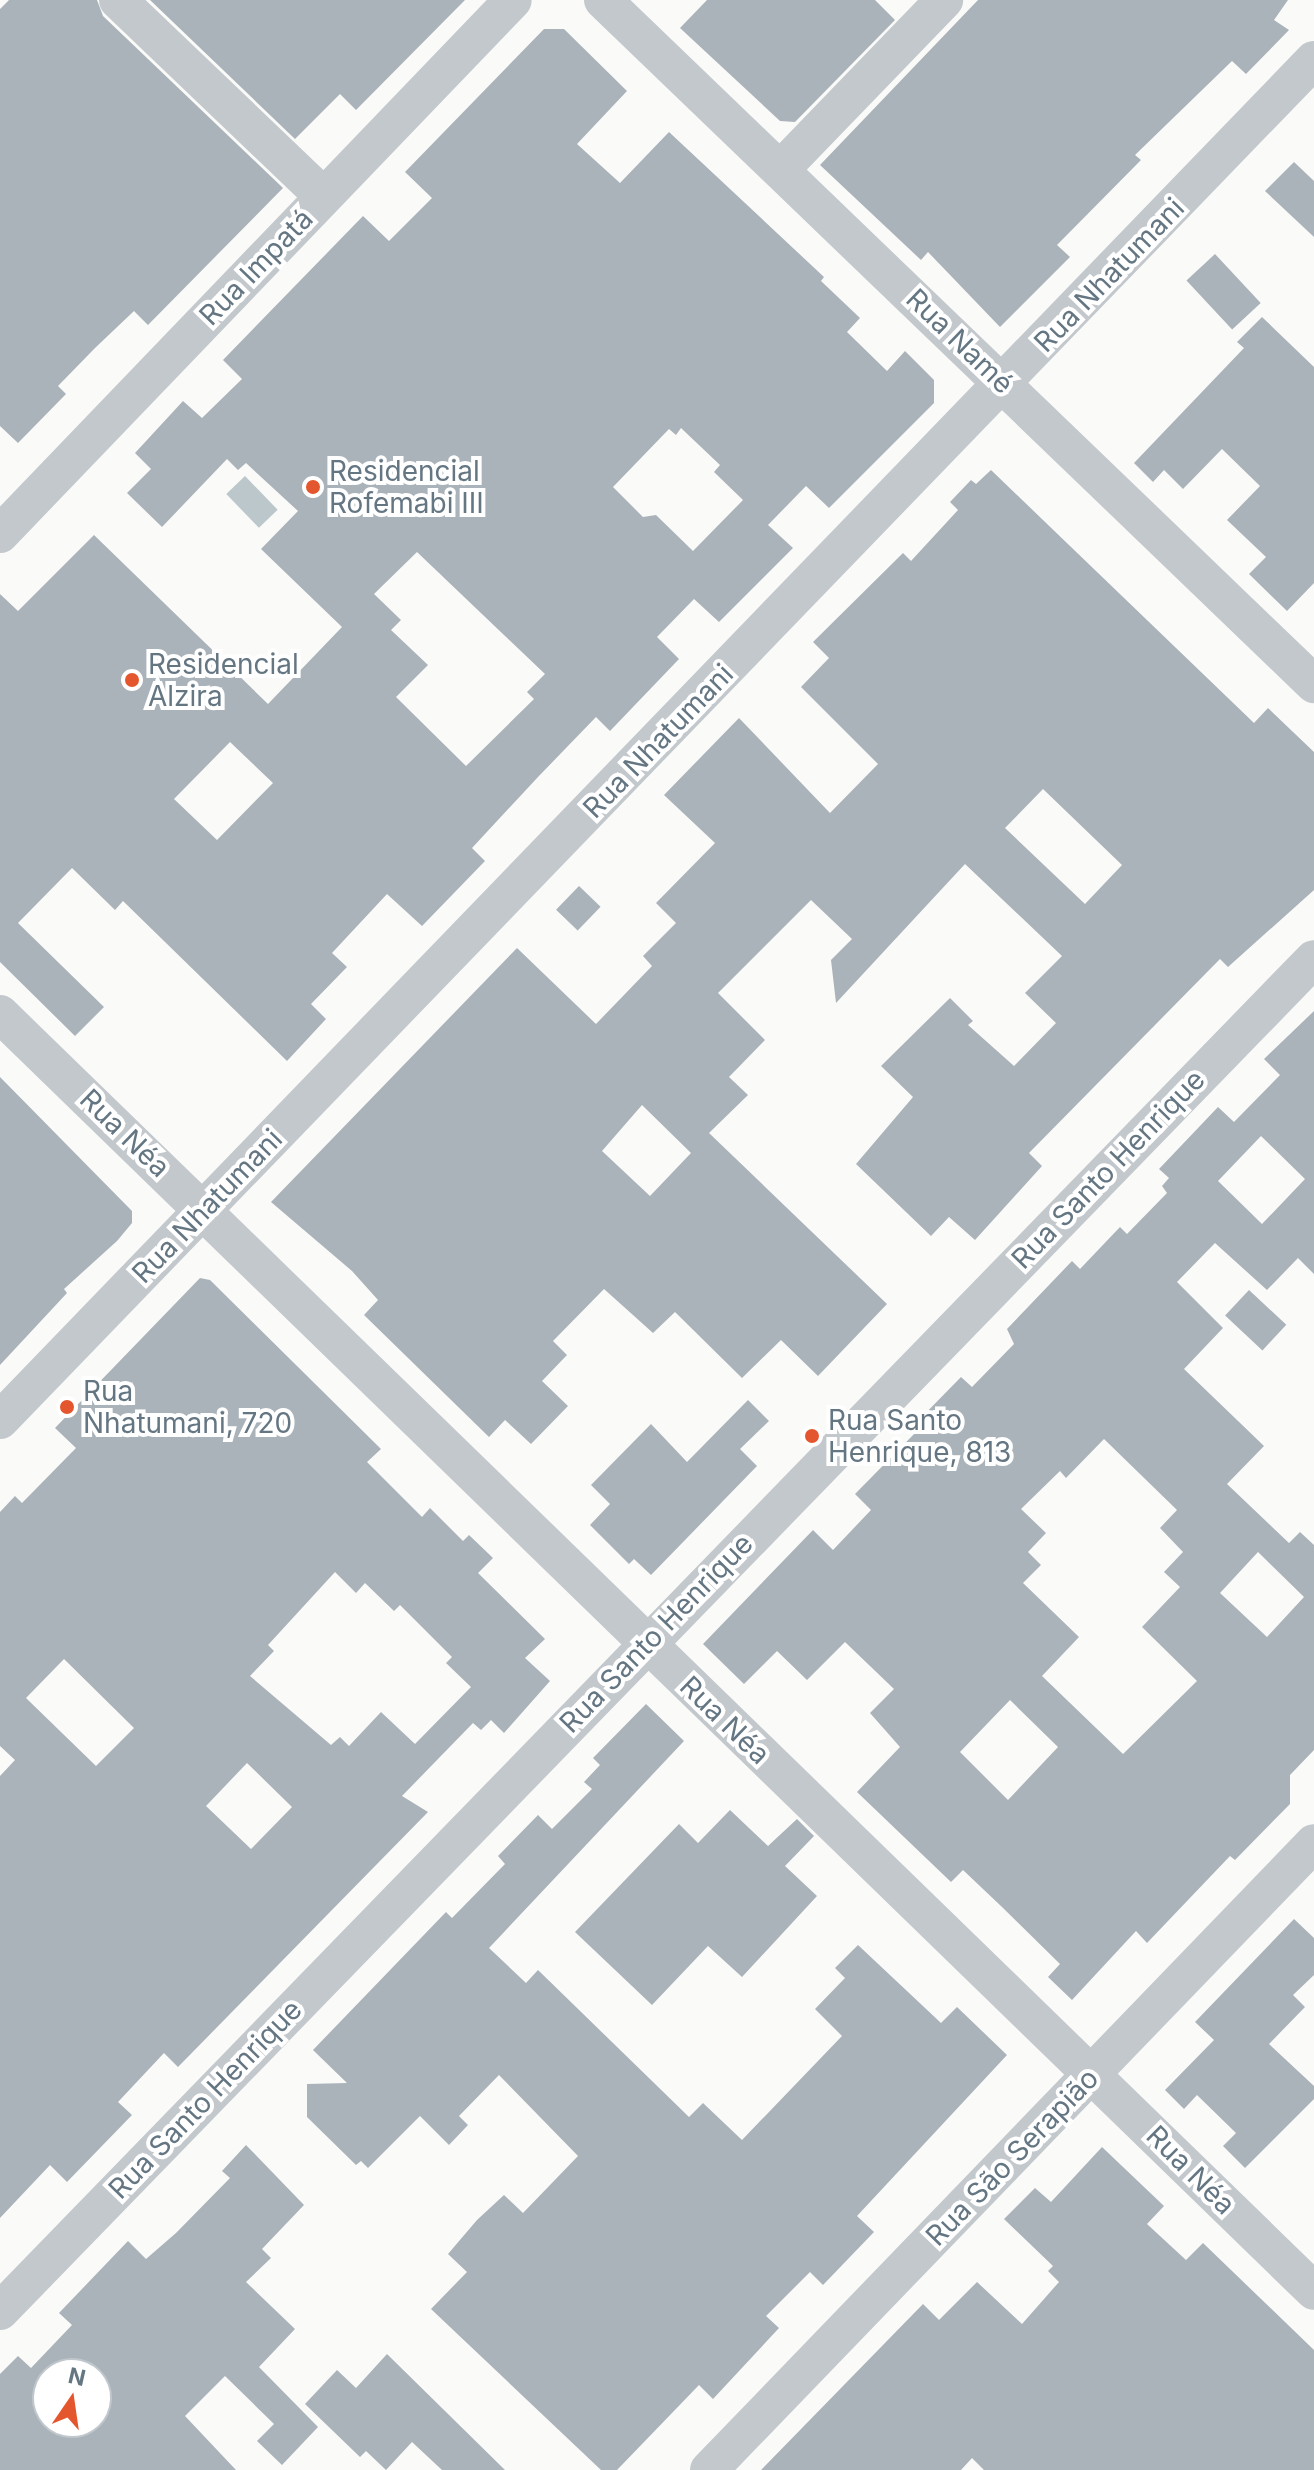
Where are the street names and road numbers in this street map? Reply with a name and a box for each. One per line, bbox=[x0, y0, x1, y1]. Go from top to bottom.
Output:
street label: Rua Nhatumani bbox=[1027, 191, 1191, 359]
street label: Rua Impatá bbox=[192, 202, 320, 332]
street label: Rua Namé bbox=[899, 282, 1021, 400]
street label: Rua Nhatumani bbox=[576, 657, 740, 825]
street label: Rua Santo Henrique bbox=[1004, 1063, 1212, 1275]
street label: Rua Néa bbox=[73, 1082, 177, 1184]
street label: Rua Nhatumani bbox=[125, 1122, 289, 1290]
street label: Rua Santo Henrique bbox=[552, 1527, 760, 1739]
street label: Rua Néa bbox=[673, 1669, 777, 1771]
street label: Rua Santo Henrique bbox=[101, 1993, 309, 2205]
street label: Rua São Serapião bbox=[919, 2061, 1105, 2253]
street label: Rua Néa bbox=[1140, 2119, 1242, 2221]

